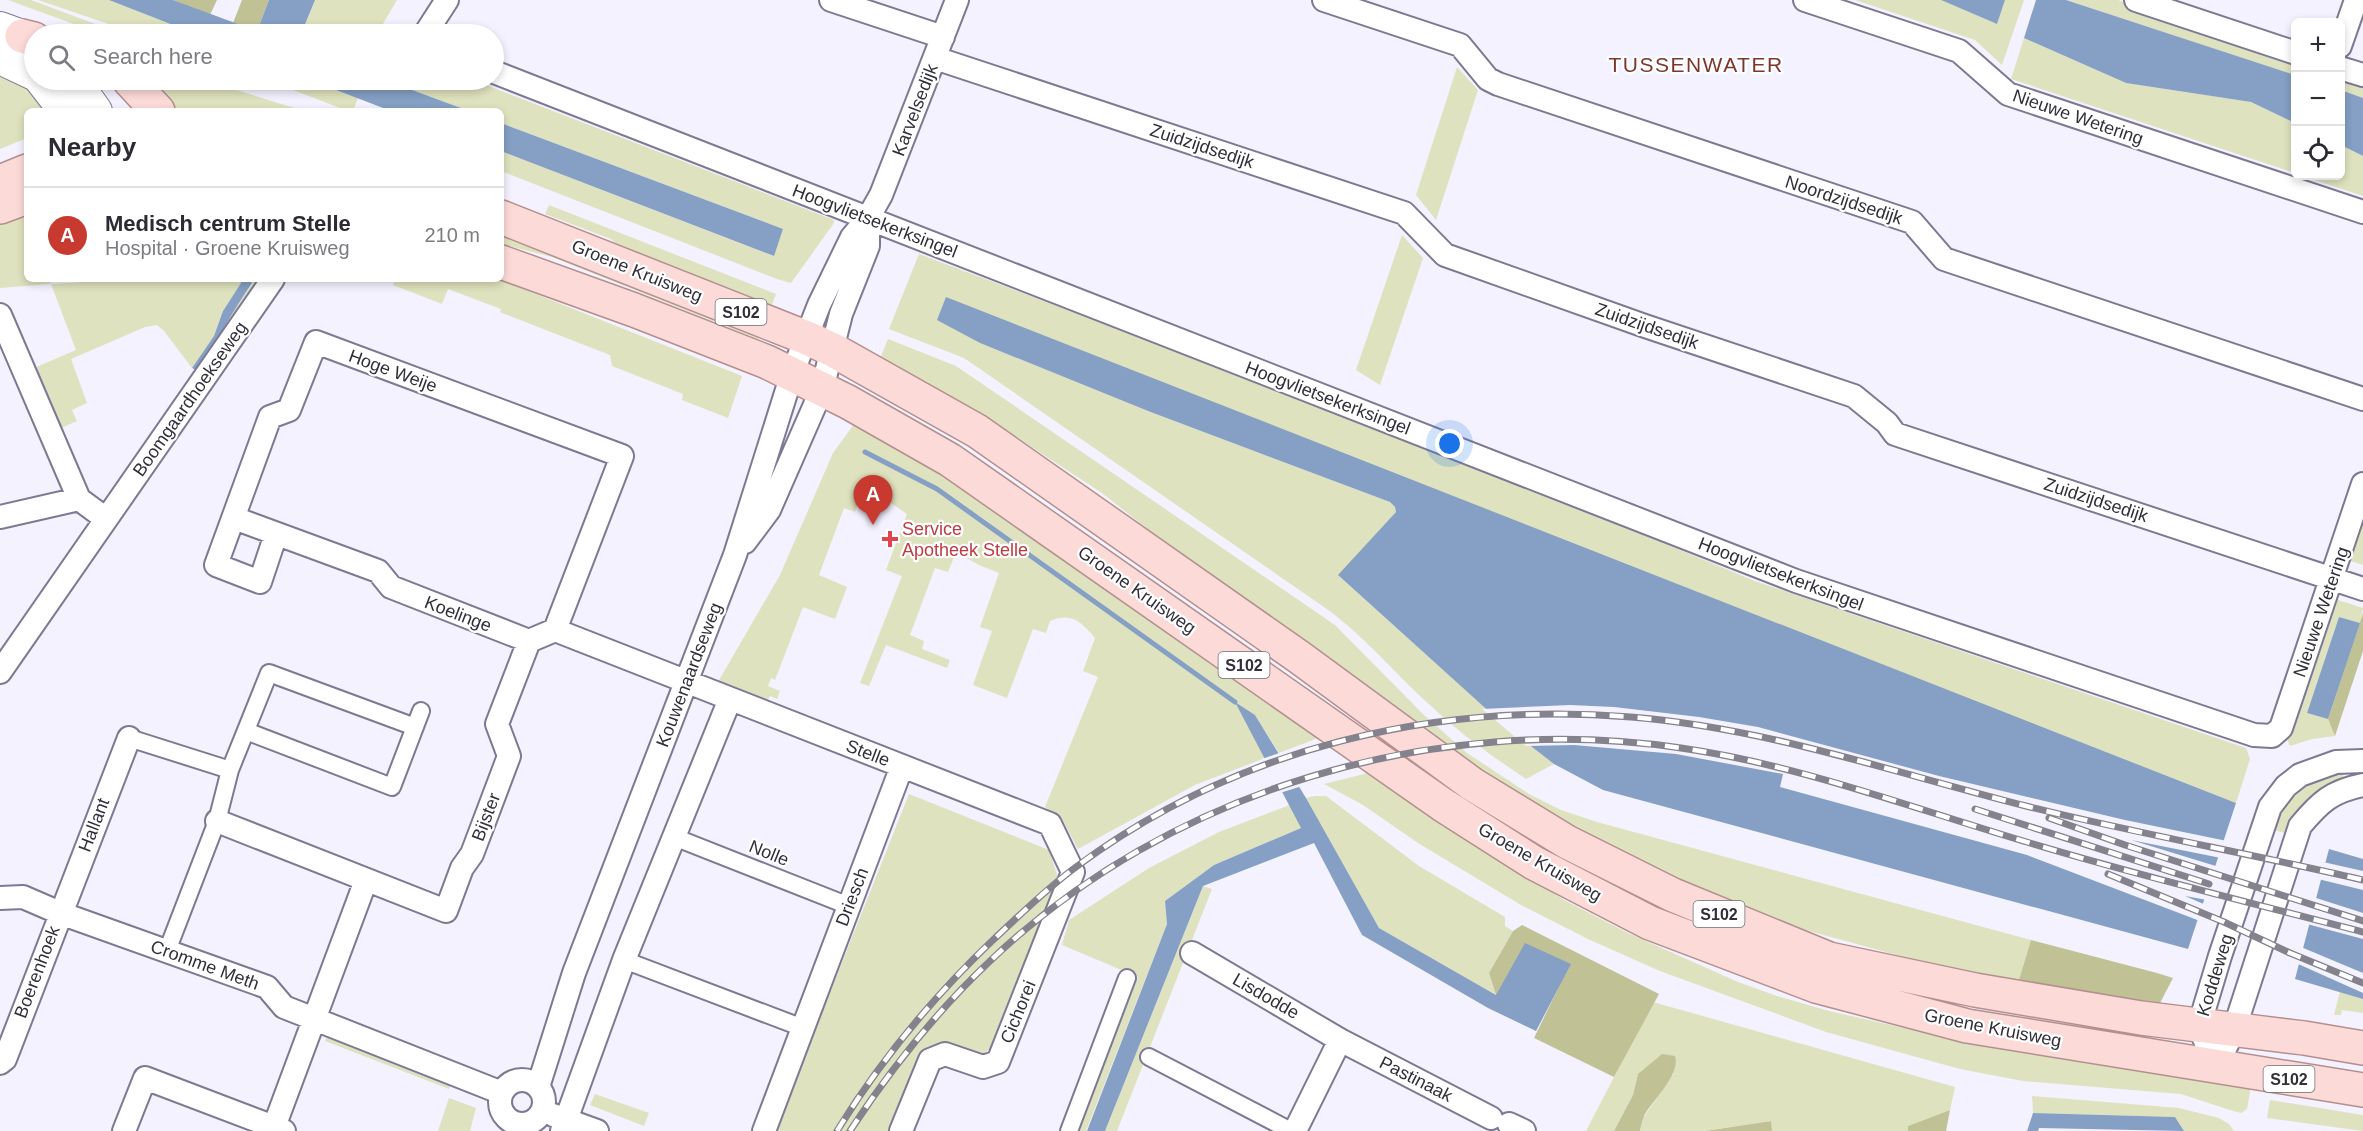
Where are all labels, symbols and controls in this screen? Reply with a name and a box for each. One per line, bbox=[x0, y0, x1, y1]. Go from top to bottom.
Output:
map controls bbox=[2291, 18, 2345, 180]
button: + bbox=[2291, 18, 2345, 72]
search box bbox=[24, 24, 504, 90]
icon: search bbox=[45, 41, 78, 74]
text: Search here bbox=[93, 44, 213, 69]
district label: TUSSENWATER bbox=[1608, 53, 1784, 76]
street label: Karvelsedijk bbox=[888, 60, 942, 159]
button: − bbox=[2291, 72, 2345, 126]
street label: Nieuwe Wetering bbox=[2010, 85, 2146, 149]
street label: Zuidzijdsedijk bbox=[1148, 120, 1257, 173]
button: locate bbox=[2291, 126, 2345, 180]
text: Nearby bbox=[48, 132, 136, 162]
street label: Noordzijdsedijk bbox=[1783, 172, 1906, 229]
street label: Hoogvlietsekerksingel bbox=[790, 180, 960, 262]
text: Medisch centrum Stelle bbox=[105, 211, 351, 236]
text: A bbox=[60, 224, 75, 246]
text: 210 m bbox=[424, 224, 480, 246]
street label: Groene Kruisweg bbox=[569, 236, 705, 306]
text: Hospital · Groene Kruisweg bbox=[105, 237, 350, 259]
road number: S102 bbox=[716, 299, 766, 325]
street label: Zuidzijdsedijk bbox=[1593, 299, 1702, 353]
street label: Boomgaardhoekseweg bbox=[129, 318, 251, 480]
street label: Hoge Weije bbox=[346, 346, 440, 396]
street label: Hoogvlietsekerksingel bbox=[1243, 357, 1413, 439]
your location bbox=[1435, 429, 1464, 458]
street label: Zuidzijdsedijk bbox=[2042, 474, 2151, 527]
pin: A bbox=[854, 476, 892, 525]
place label: Service Apotheek Stelle bbox=[902, 519, 1028, 560]
marker: Service Apotheek Stelle bbox=[883, 532, 897, 546]
street label: Hoogvlietsekerksingel bbox=[1696, 533, 1866, 615]
street label: Groene Kruisweg bbox=[1074, 542, 1200, 638]
street label: Nieuwe Wetering bbox=[2289, 544, 2353, 680]
street label: Koelinge bbox=[422, 592, 494, 636]
street label: Kouwenaardseweg bbox=[652, 600, 726, 750]
road number: S102 bbox=[1218, 652, 1270, 678]
street label: Stelle bbox=[843, 736, 893, 770]
street label: Bijster bbox=[468, 790, 504, 844]
street label: Hallant bbox=[75, 795, 113, 855]
street label: Groene Kruisweg bbox=[1475, 819, 1605, 905]
street label: Nolle bbox=[746, 836, 792, 870]
street label: Driesch bbox=[832, 865, 872, 929]
road number: S102 bbox=[1694, 901, 1744, 927]
street label: Boerenhoek bbox=[10, 922, 64, 1021]
street label: Koddeweg bbox=[2193, 931, 2237, 1019]
street label: Cromme Meth bbox=[148, 936, 262, 994]
street label: Lisdodde bbox=[1229, 969, 1303, 1023]
street label: Cichorei bbox=[996, 978, 1040, 1046]
street label: Groene Kruisweg bbox=[1923, 1005, 2063, 1051]
street label: Pastinaak bbox=[1376, 1052, 1457, 1106]
road number: S102 bbox=[2264, 1066, 2314, 1092]

